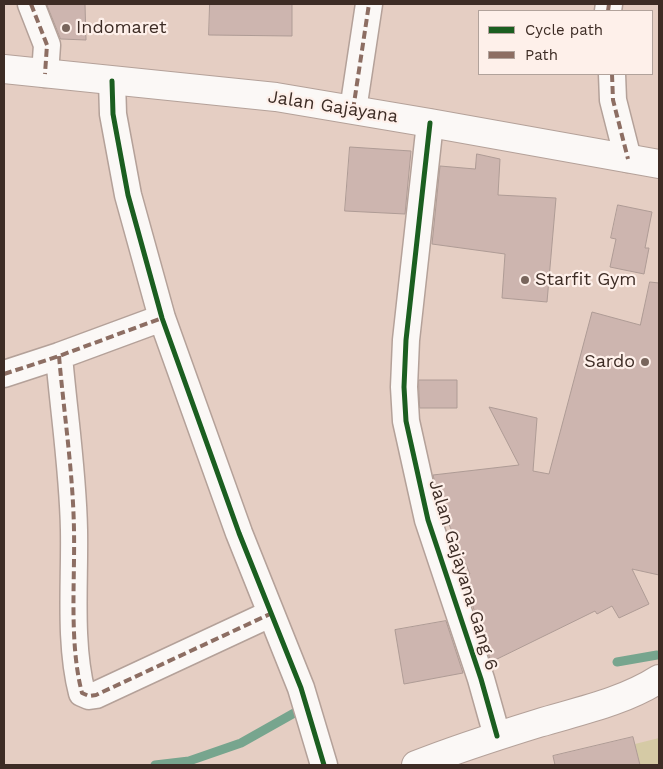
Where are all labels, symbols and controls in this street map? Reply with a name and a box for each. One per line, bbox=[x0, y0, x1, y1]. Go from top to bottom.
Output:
legend bbox=[478, 10, 653, 75]
place label: Indomaret bbox=[76, 17, 167, 39]
text: Cycle path bbox=[525, 21, 603, 39]
marker: Indomaret bbox=[60, 22, 72, 34]
text: Path bbox=[525, 46, 558, 64]
street label: Jalan Gajayana bbox=[266, 86, 400, 128]
place label: Starfit Gym bbox=[535, 269, 637, 291]
marker: Starfit Gym bbox=[519, 274, 531, 286]
place label: Sardo bbox=[584, 351, 635, 373]
marker: Sardo bbox=[639, 356, 651, 368]
street label: Jalan Gajayana Gang 6 bbox=[424, 477, 502, 673]

